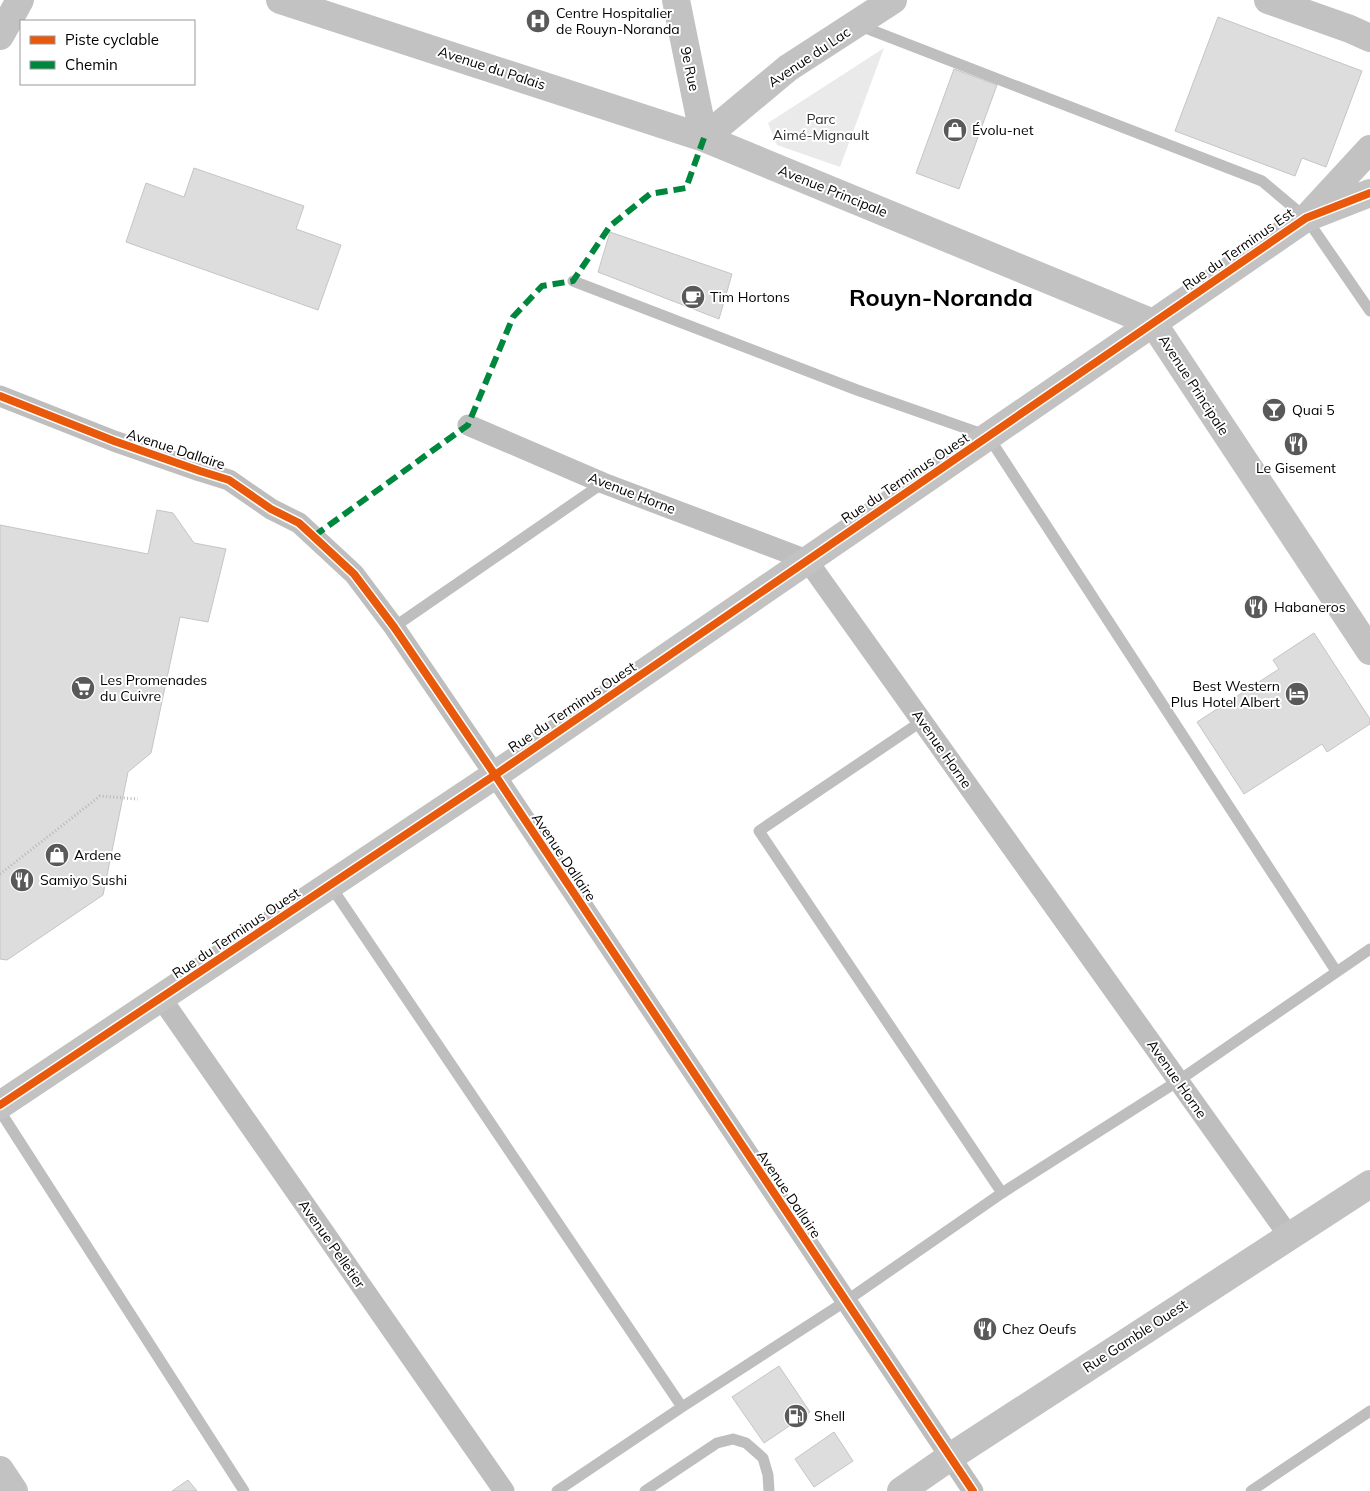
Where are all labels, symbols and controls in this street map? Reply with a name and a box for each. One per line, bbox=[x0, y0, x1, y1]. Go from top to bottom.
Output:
place label: Centre Hospitalier de Rouyn-Noranda bbox=[556, 4, 680, 38]
hospital icon: Centre Hospitalier de Rouyn-Noranda bbox=[525, 8, 551, 34]
legend bbox=[20, 20, 195, 85]
street label: Avenue du Lac bbox=[764, 23, 854, 91]
text: Piste cyclable bbox=[65, 30, 159, 49]
street label: Avenue du Palais bbox=[436, 42, 548, 94]
street label: 9e Rue bbox=[677, 45, 703, 93]
text: Chemin bbox=[65, 55, 118, 74]
park label: Parc Aimé-Mignault bbox=[773, 110, 869, 144]
shop icon: Évolu-net bbox=[942, 117, 968, 143]
place label: Évolu-net bbox=[972, 121, 1034, 139]
street label: Avenue Principale bbox=[776, 161, 890, 221]
street label: Rue du Terminus Est bbox=[1179, 204, 1297, 294]
district label: Rouyn-Noranda bbox=[849, 282, 1033, 312]
cafe icon: Tim Hortons bbox=[680, 284, 706, 310]
place label: Tim Hortons bbox=[710, 288, 790, 306]
street label: Avenue Principale bbox=[1155, 331, 1233, 439]
bar icon: Quai 5 bbox=[1261, 397, 1287, 423]
place label: Quai 5 bbox=[1292, 401, 1335, 419]
street label: Avenue Dallaire bbox=[125, 425, 227, 473]
street label: Rue du Terminus Ouest bbox=[838, 429, 972, 527]
restaurant icon: Le Gisement bbox=[1283, 431, 1309, 457]
place label: Le Gisement bbox=[1256, 459, 1336, 477]
street label: Avenue Horne bbox=[586, 468, 678, 518]
restaurant icon: Habaneros bbox=[1243, 594, 1269, 620]
place label: Habaneros bbox=[1274, 598, 1346, 616]
street label: Rue du Terminus Ouest bbox=[505, 658, 639, 756]
place label: Les Promenades du Cuivre bbox=[100, 671, 207, 705]
supermarket icon: Les Promenades du Cuivre bbox=[70, 675, 96, 701]
place label: Best Western Plus Hotel Albert bbox=[1171, 677, 1280, 711]
hotel icon: Best Western Plus Hotel Albert bbox=[1284, 681, 1310, 707]
street label: Avenue Horne bbox=[908, 706, 976, 792]
street label: Avenue Dallaire bbox=[528, 810, 600, 904]
shop icon: Ardene bbox=[44, 842, 70, 868]
place label: Ardene bbox=[74, 846, 121, 864]
restaurant icon: Samiyo Sushi bbox=[9, 867, 35, 893]
place label: Samiyo Sushi bbox=[40, 871, 127, 889]
street label: Rue du Terminus Ouest bbox=[169, 884, 303, 982]
street label: Avenue Horne bbox=[1143, 1036, 1211, 1122]
street label: Avenue Dallaire bbox=[753, 1147, 825, 1241]
street label: Avenue Pelletier bbox=[295, 1196, 370, 1293]
street label: Rue Gamble Ouest bbox=[1079, 1295, 1191, 1377]
restaurant icon: Chez Oeufs bbox=[972, 1316, 998, 1342]
place label: Chez Oeufs bbox=[1002, 1320, 1076, 1338]
fuel station icon: Shell bbox=[783, 1403, 809, 1429]
place label: Shell bbox=[814, 1407, 845, 1425]

